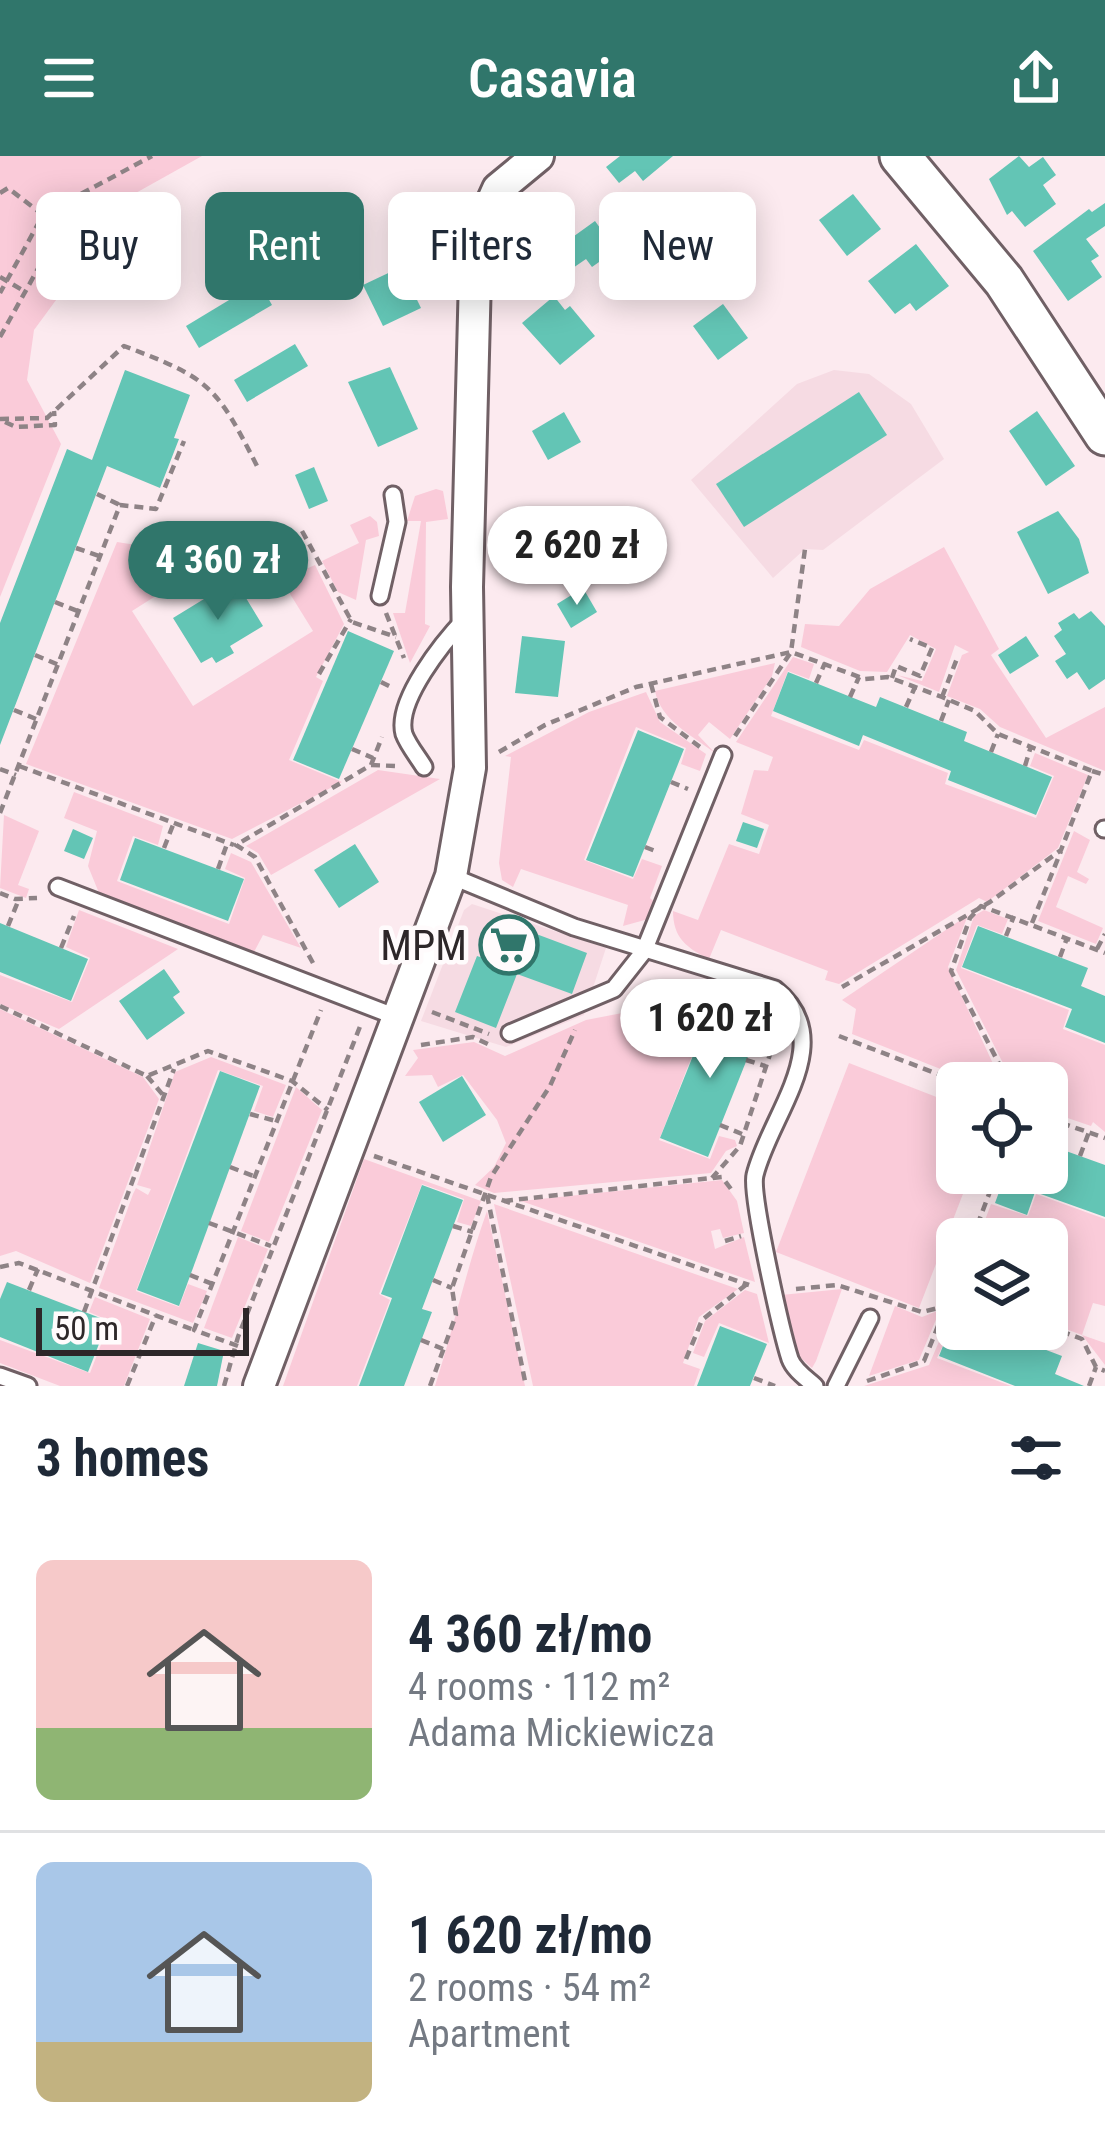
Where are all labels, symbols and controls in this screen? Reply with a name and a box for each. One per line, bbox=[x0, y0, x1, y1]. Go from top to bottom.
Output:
icon: menu bbox=[36, 45, 102, 111]
icon: share bbox=[1003, 45, 1069, 111]
text: Casavia bbox=[468, 47, 637, 110]
chip: Buy bbox=[36, 192, 181, 300]
chip: Rent bbox=[205, 192, 364, 300]
chip: Filters bbox=[388, 192, 575, 300]
chip: New bbox=[599, 192, 756, 300]
pin: 2 620 zł bbox=[453, 506, 701, 608]
pin: 4 360 zł bbox=[94, 521, 342, 623]
text: 2 620 zł bbox=[514, 522, 640, 568]
text: 4 360 zł bbox=[155, 537, 281, 583]
supermarket icon: MPM bbox=[478, 914, 540, 976]
place label: MPM bbox=[380, 921, 467, 970]
pin: 1 620 zł bbox=[586, 979, 834, 1081]
text: 1 620 zł bbox=[647, 995, 773, 1041]
map controls bbox=[936, 1062, 1068, 1350]
button: locate bbox=[936, 1062, 1068, 1194]
button: layers bbox=[936, 1218, 1068, 1350]
scale bar bbox=[36, 1302, 249, 1355]
text: 50 m bbox=[54, 1309, 119, 1348]
icon: filters bbox=[1003, 1425, 1069, 1491]
text: 3 homes bbox=[36, 1429, 209, 1488]
text: 4 360 zł/mo bbox=[408, 1605, 652, 1664]
icon: home bbox=[132, 1608, 276, 1752]
text: 4 rooms · 112 m² bbox=[408, 1664, 670, 1710]
text: Adama Mickiewicza bbox=[408, 1710, 715, 1756]
text: 1 620 zł/mo bbox=[408, 1906, 652, 1965]
icon: home bbox=[132, 1910, 276, 2054]
text: 2 rooms · 54 m² bbox=[408, 1965, 651, 2011]
text: Apartment bbox=[408, 2011, 571, 2057]

